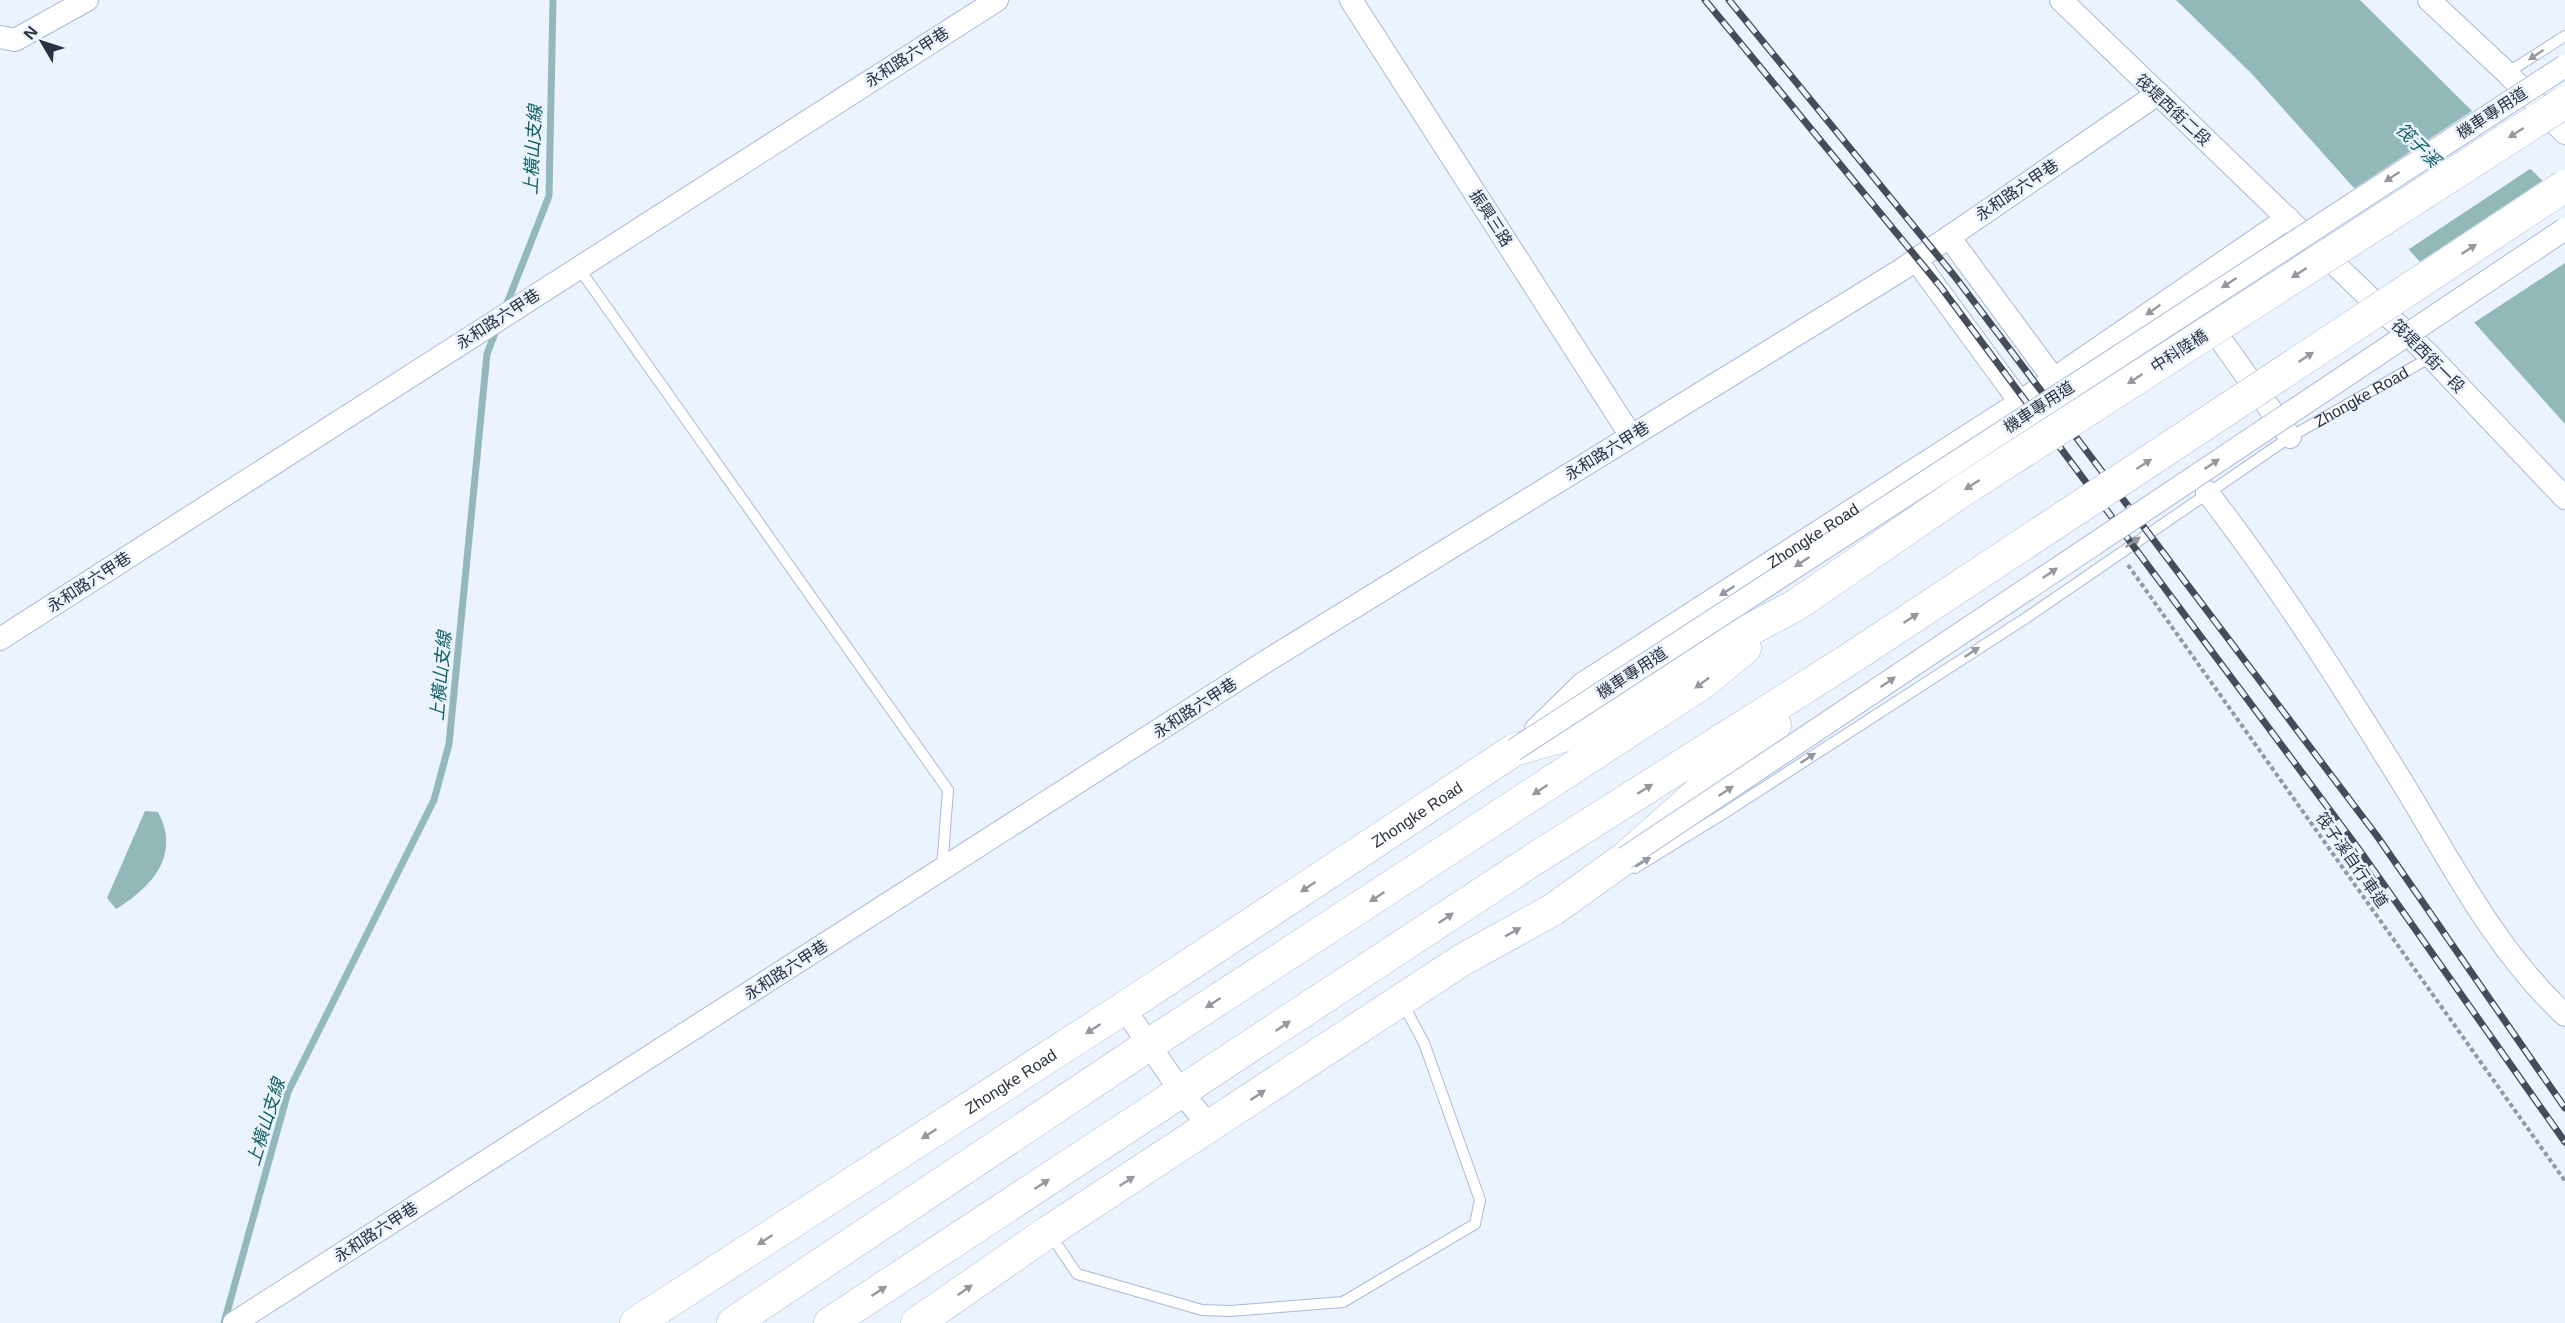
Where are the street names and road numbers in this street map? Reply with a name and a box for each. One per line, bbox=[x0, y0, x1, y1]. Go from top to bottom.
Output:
street label: 永和路六甲巷 bbox=[862, 24, 952, 90]
street label: 筏堤西街二段 bbox=[2132, 71, 2214, 149]
street label: 機車專用道 bbox=[2454, 84, 2530, 142]
street label: 永和路六甲巷 bbox=[1972, 156, 2062, 224]
street label: 振興三路 bbox=[1466, 187, 1516, 249]
street label: 永和路六甲巷 bbox=[453, 286, 543, 352]
street label: 筏堤西街一段 bbox=[2388, 316, 2468, 396]
street label: 中科陸橋 bbox=[2148, 326, 2210, 376]
street label: Zhongke Road bbox=[2311, 363, 2411, 430]
street label: 機車專用道 bbox=[2001, 378, 2077, 436]
street label: 永和路六甲巷 bbox=[1562, 418, 1652, 484]
street label: Zhongke Road bbox=[1764, 500, 1862, 571]
street label: 永和路六甲巷 bbox=[44, 549, 134, 615]
street label: 機車專用道 bbox=[1594, 644, 1670, 702]
street label: 永和路六甲巷 bbox=[1150, 675, 1240, 741]
street label: Zhongke Road bbox=[1368, 778, 1465, 850]
street label: 筏子溪自行車道 bbox=[2313, 809, 2391, 911]
street label: 永和路六甲巷 bbox=[741, 937, 831, 1003]
street label: Zhongke Road bbox=[962, 1045, 1059, 1117]
street label: 永和路六甲巷 bbox=[331, 1199, 421, 1265]

